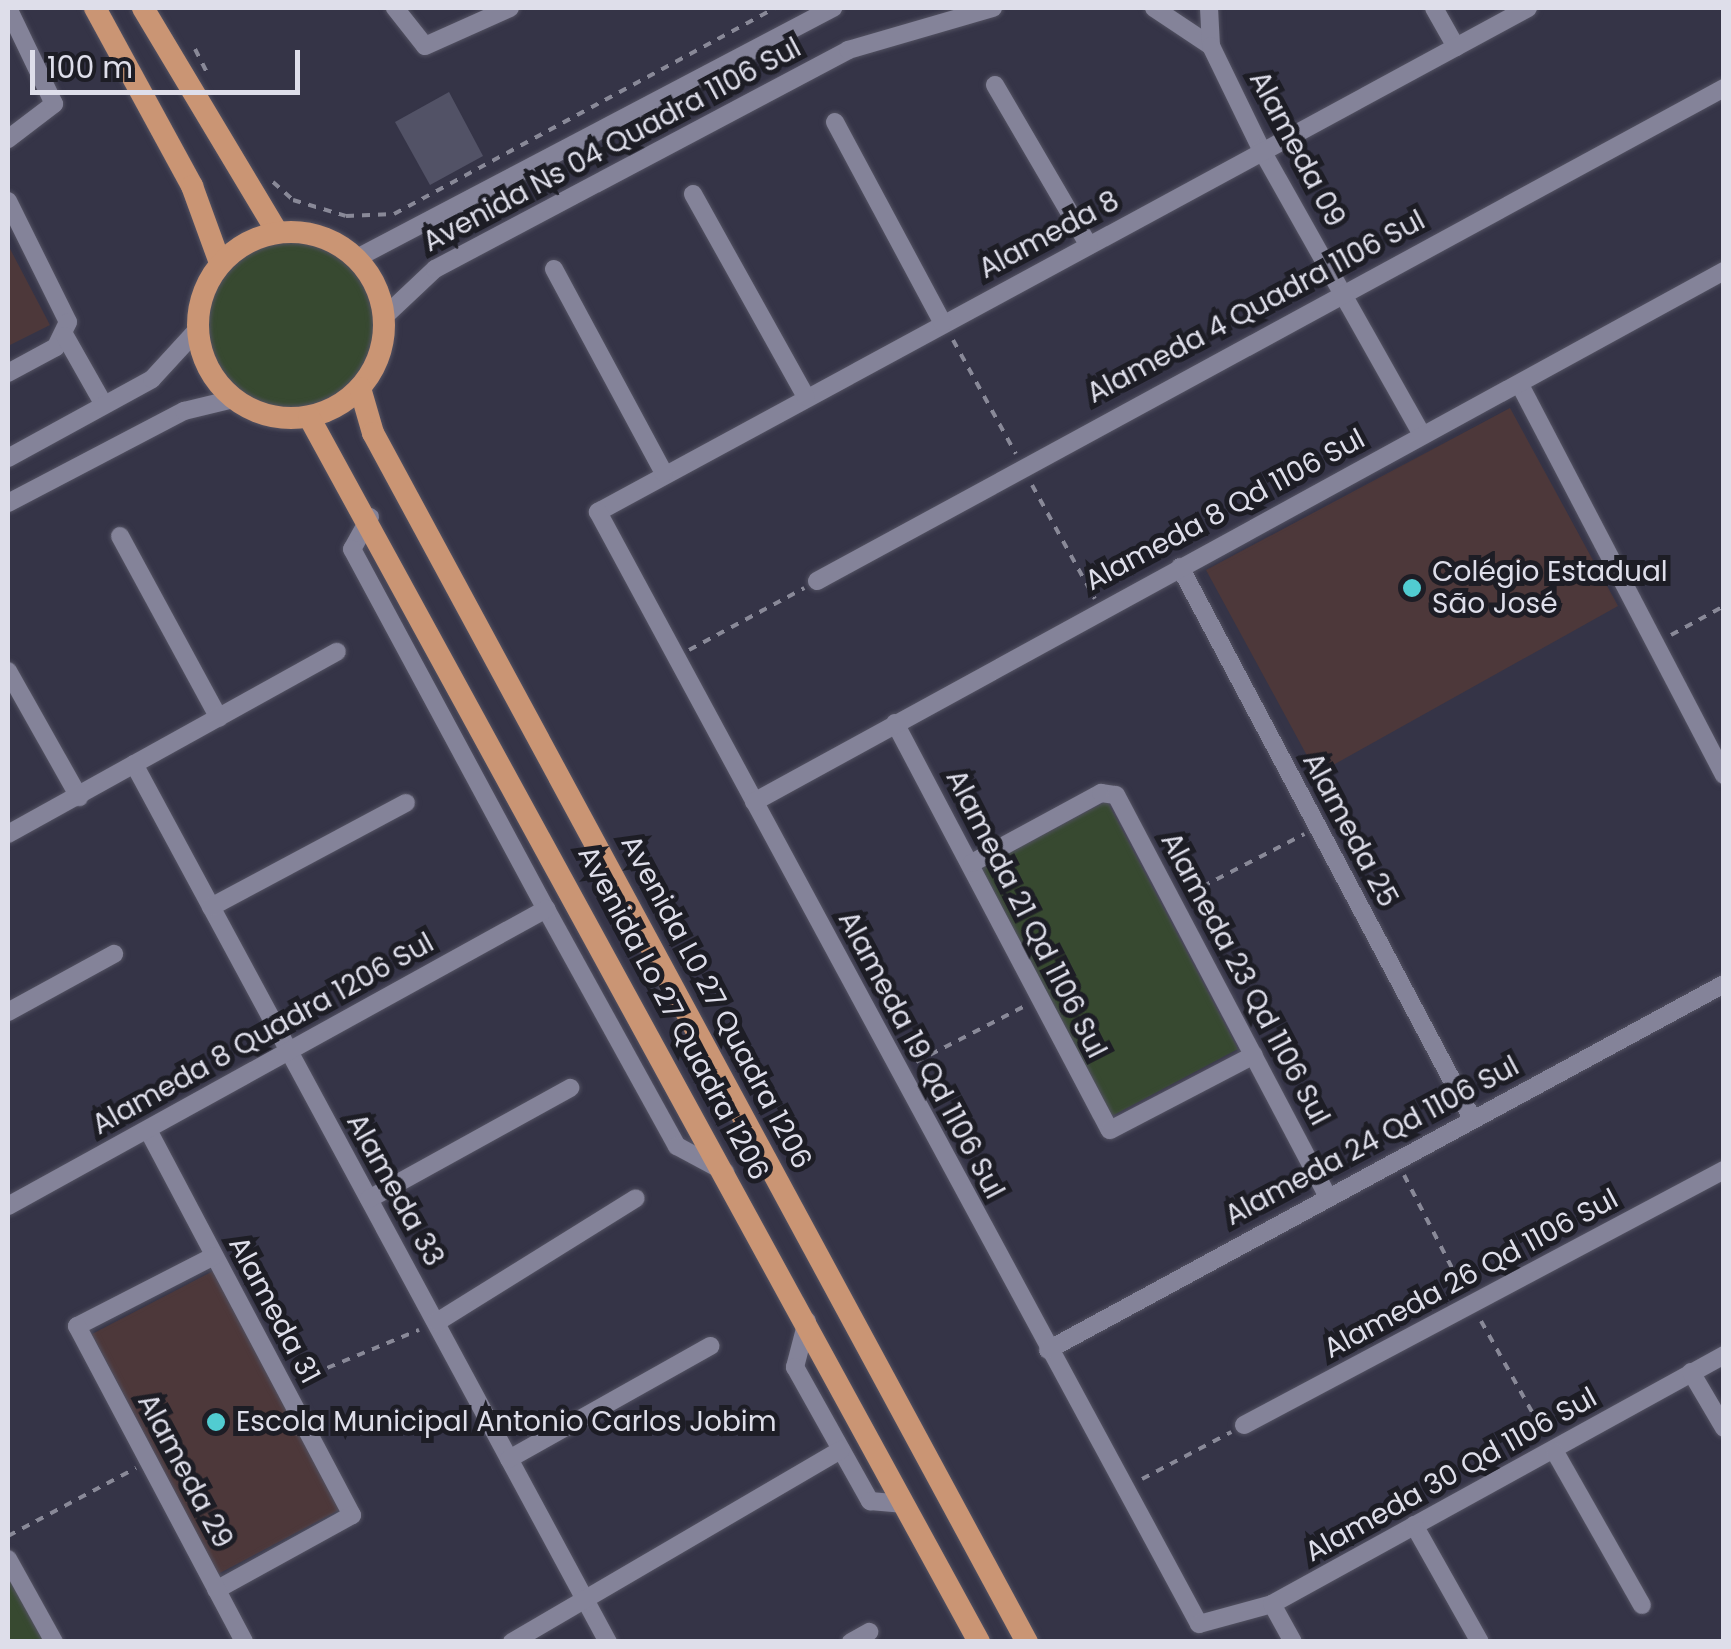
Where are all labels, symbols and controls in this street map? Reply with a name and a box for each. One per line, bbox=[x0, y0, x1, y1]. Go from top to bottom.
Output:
scale bar bbox=[35, 30, 305, 92]
street label: Avenida Ns 04 Quadra 1106 Sul bbox=[417, 31, 807, 259]
text: 100 m bbox=[47, 46, 133, 89]
street label: Alameda 09 bbox=[1242, 65, 1352, 233]
street label: Alameda 8 bbox=[973, 184, 1125, 286]
street label: Alameda 4 Quadra 1106 Sul bbox=[1081, 203, 1431, 411]
street label: Alameda 8 Qd 1106 Sul bbox=[1079, 422, 1371, 598]
place label: Colégio Estadual São José bbox=[1432, 555, 1668, 621]
marker: Colégio Estadual São José bbox=[1401, 577, 1423, 599]
street label: Alameda 25 bbox=[1295, 747, 1405, 913]
street label: Alameda 21 Qd 1106 Sul bbox=[939, 764, 1113, 1064]
street label: Alameda 23 Qd 1106 Sul bbox=[1153, 827, 1337, 1131]
street label: Avenida L0 27 Quadra 1206 bbox=[614, 829, 818, 1175]
street label: Avenida Lo 27 Quadra 1206 bbox=[570, 840, 776, 1186]
street label: Alameda 19 Qd 1106 Sul bbox=[831, 906, 1011, 1204]
street label: Alameda 8 Quadra 1206 Sul bbox=[86, 926, 440, 1142]
street label: Alameda 24 Qd 1106 Sul bbox=[1219, 1049, 1525, 1233]
street label: Alameda 33 bbox=[339, 1108, 451, 1272]
street label: Alameda 26 Qd 1106 Sul bbox=[1318, 1182, 1624, 1366]
street label: Alameda 31 bbox=[221, 1231, 327, 1389]
street label: Alameda 30 Qd 1106 Sul bbox=[1299, 1381, 1603, 1569]
street label: Alameda 29 bbox=[130, 1388, 240, 1554]
place label: Escola Municipal Antonio Carlos Jobim bbox=[236, 1405, 777, 1439]
marker: Escola Municipal Antonio Carlos Jobim bbox=[205, 1411, 227, 1433]

